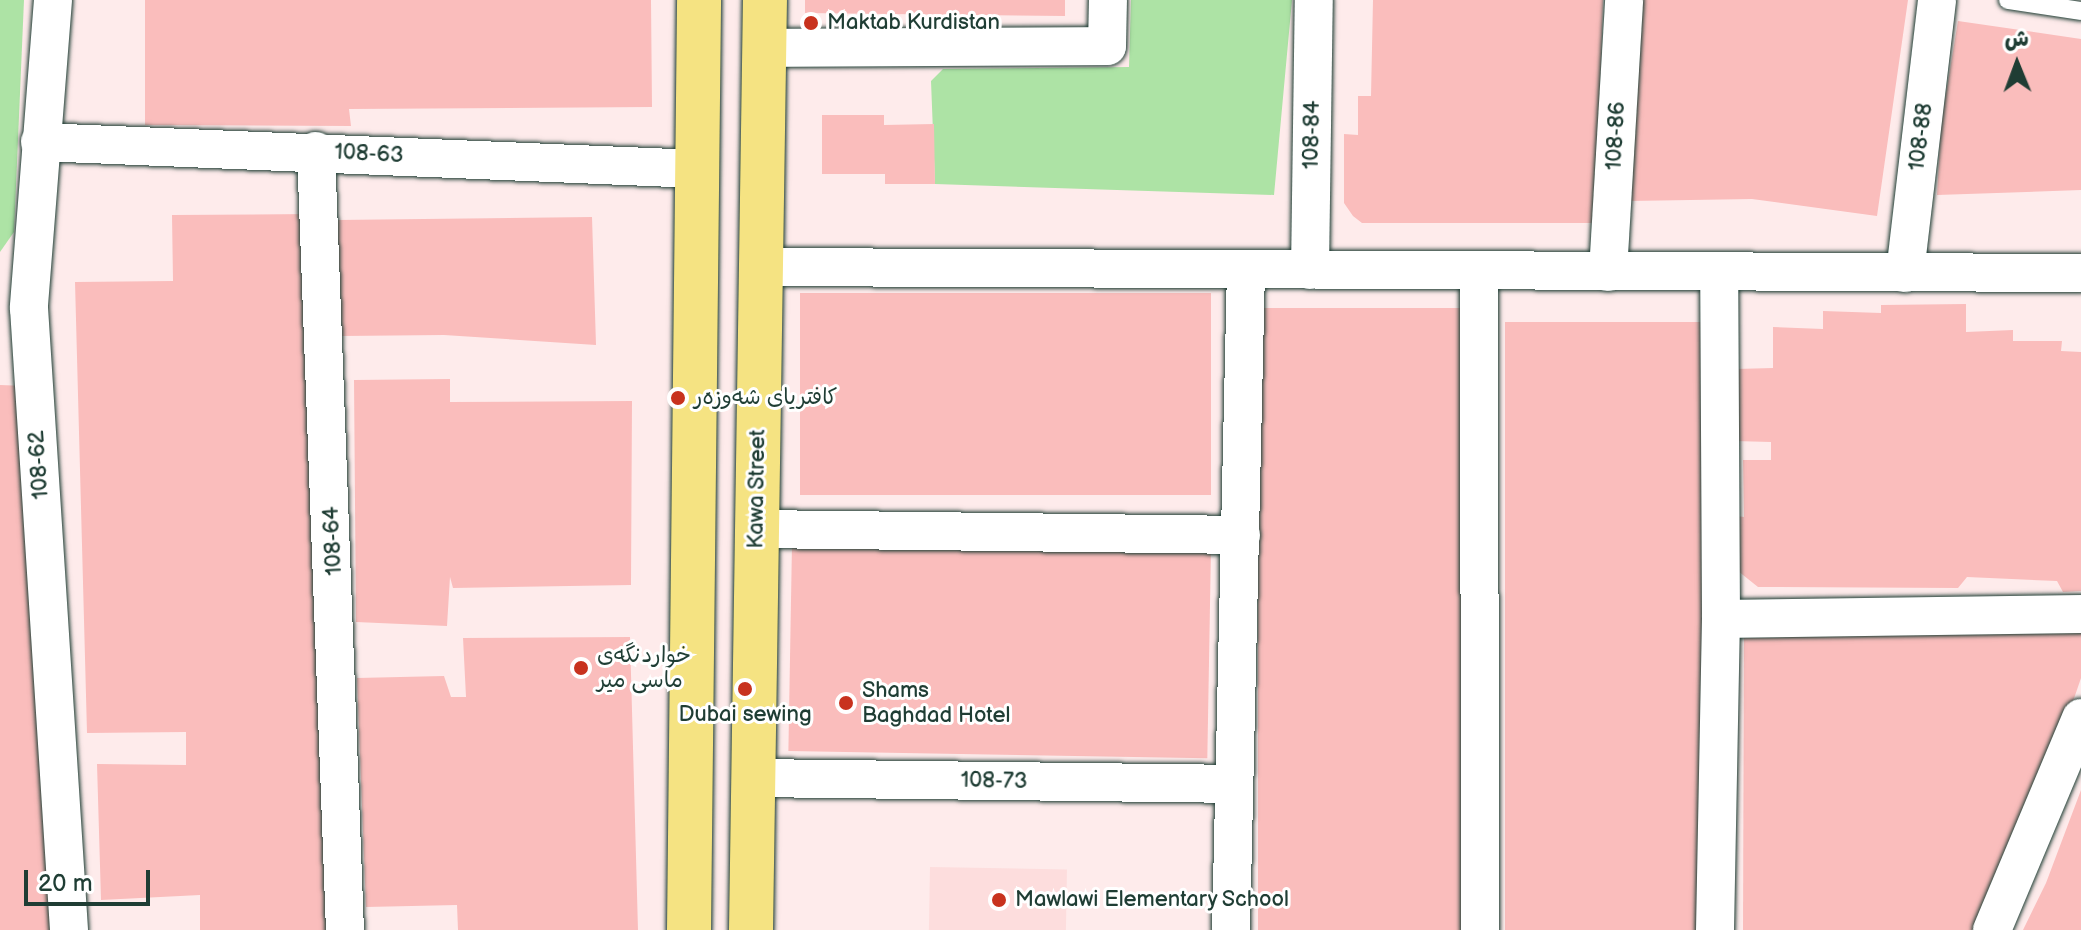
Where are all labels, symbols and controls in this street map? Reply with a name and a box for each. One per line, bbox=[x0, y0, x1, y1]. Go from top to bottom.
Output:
place label: Maktab Kurdistan bbox=[827, 10, 1000, 36]
marker: Maktab Kurdistan bbox=[802, 14, 820, 32]
north arrow bbox=[1977, 24, 2057, 104]
text: ش bbox=[2004, 26, 2029, 53]
street label: 108-84 bbox=[1298, 100, 1326, 170]
street label: 108-86 bbox=[1601, 101, 1631, 171]
street label: 108-88 bbox=[1904, 102, 1938, 172]
street label: 108-63 bbox=[334, 139, 404, 169]
place label: کافتریای شەوزەر bbox=[694, 385, 838, 411]
marker: کافتریای شەوزەر bbox=[669, 389, 687, 407]
street label: Kawa Street bbox=[743, 429, 771, 549]
street label: 108-62 bbox=[23, 430, 55, 500]
street label: 108-64 bbox=[318, 506, 348, 576]
place label: خواردنگەی ماسی میر bbox=[597, 642, 691, 694]
marker: خواردنگەی ماسی میر bbox=[572, 659, 590, 677]
place label: Shams Baghdad Hotel bbox=[862, 677, 1010, 728]
marker: Dubai sewing bbox=[736, 680, 754, 698]
marker: Shams Baghdad Hotel bbox=[837, 694, 855, 712]
place label: Dubai sewing bbox=[678, 702, 812, 728]
street label: 108-73 bbox=[960, 767, 1028, 795]
scale bar bbox=[28, 854, 154, 904]
text: 20 m bbox=[38, 869, 93, 898]
place label: Mawlawi Elementary School bbox=[1015, 887, 1291, 913]
marker: Mawlawi Elementary School bbox=[990, 891, 1008, 909]

